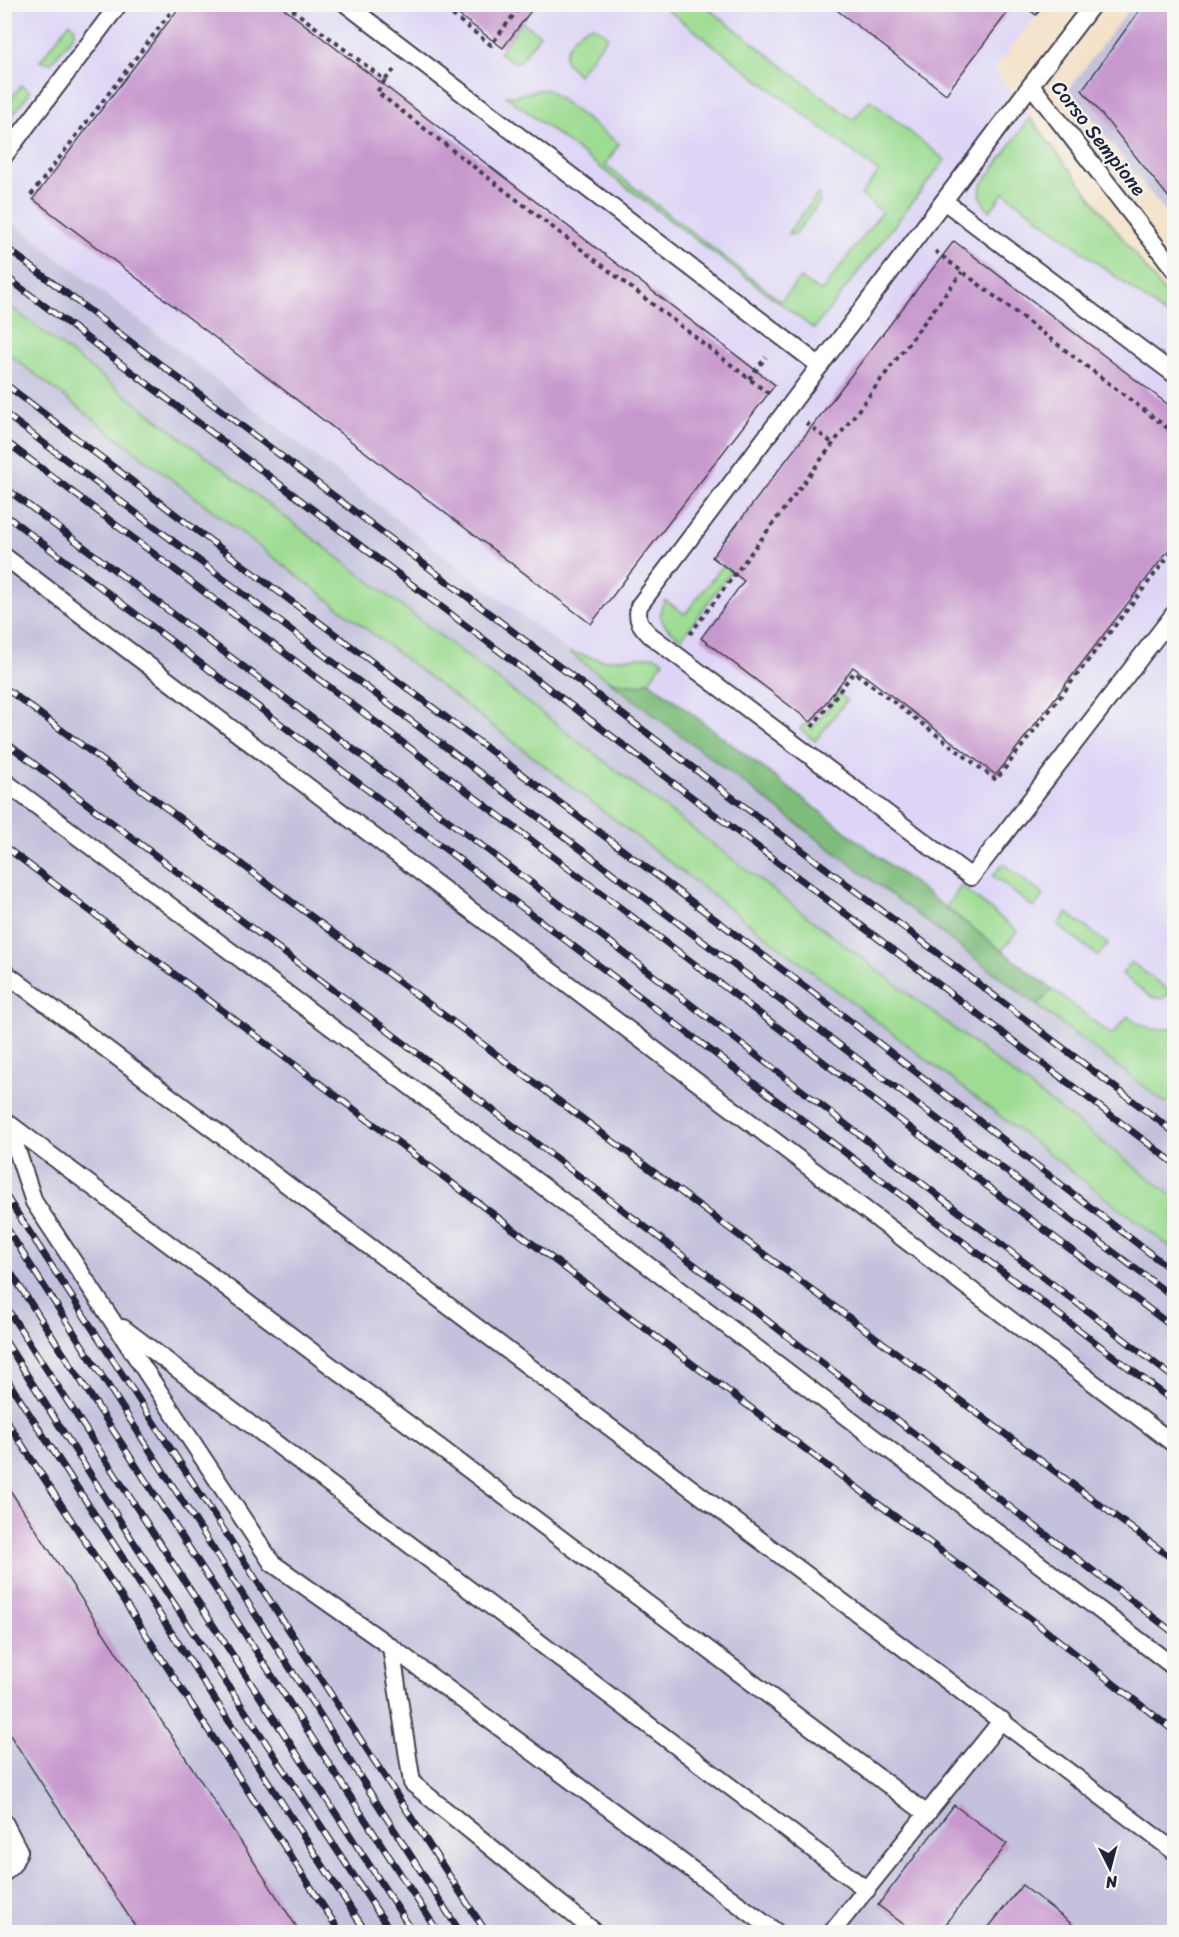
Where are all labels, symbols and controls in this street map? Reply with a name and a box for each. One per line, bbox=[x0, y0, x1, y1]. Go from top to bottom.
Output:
street label: Corso Sempione bbox=[1042, 73, 1156, 204]
north arrow bbox=[1080, 1838, 1140, 1898]
text: N bbox=[1104, 1867, 1120, 1898]

